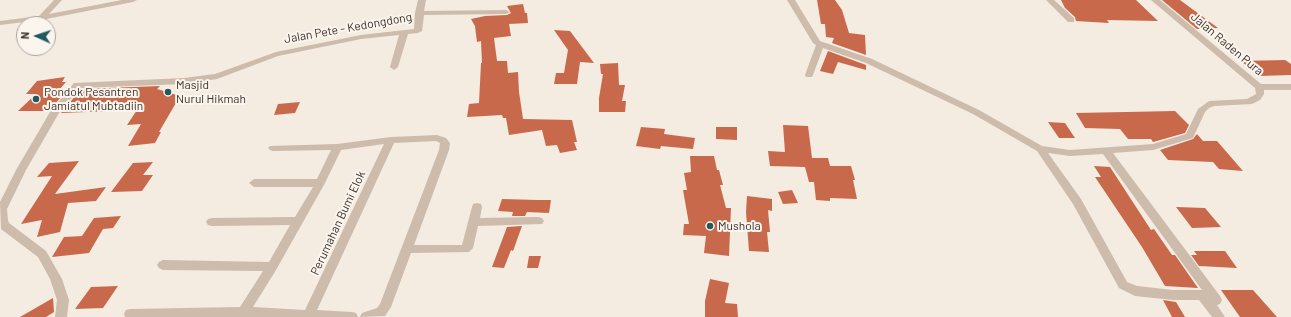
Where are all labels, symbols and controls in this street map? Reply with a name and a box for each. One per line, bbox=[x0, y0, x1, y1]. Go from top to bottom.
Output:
street label: Jalan Pete - Kedongdong bbox=[283, 10, 413, 46]
street label: Jalan Raden Pura bbox=[1188, 10, 1266, 78]
north arrow bbox=[16, 16, 56, 56]
text: N bbox=[18, 31, 31, 39]
place label: Masjid Nurul Hikmah bbox=[176, 78, 246, 106]
place label: Pondok Pesantren Jamiatul Mubtadiin bbox=[44, 85, 143, 113]
marker: Masjid Nurul Hikmah bbox=[163, 87, 173, 97]
marker: Pondok Pesantren Jamiatul Mubtadiin bbox=[31, 94, 41, 104]
street label: Perumahan Bumi Elok bbox=[308, 169, 368, 277]
place label: Mushola bbox=[718, 219, 761, 233]
marker: Mushola bbox=[705, 221, 715, 231]

